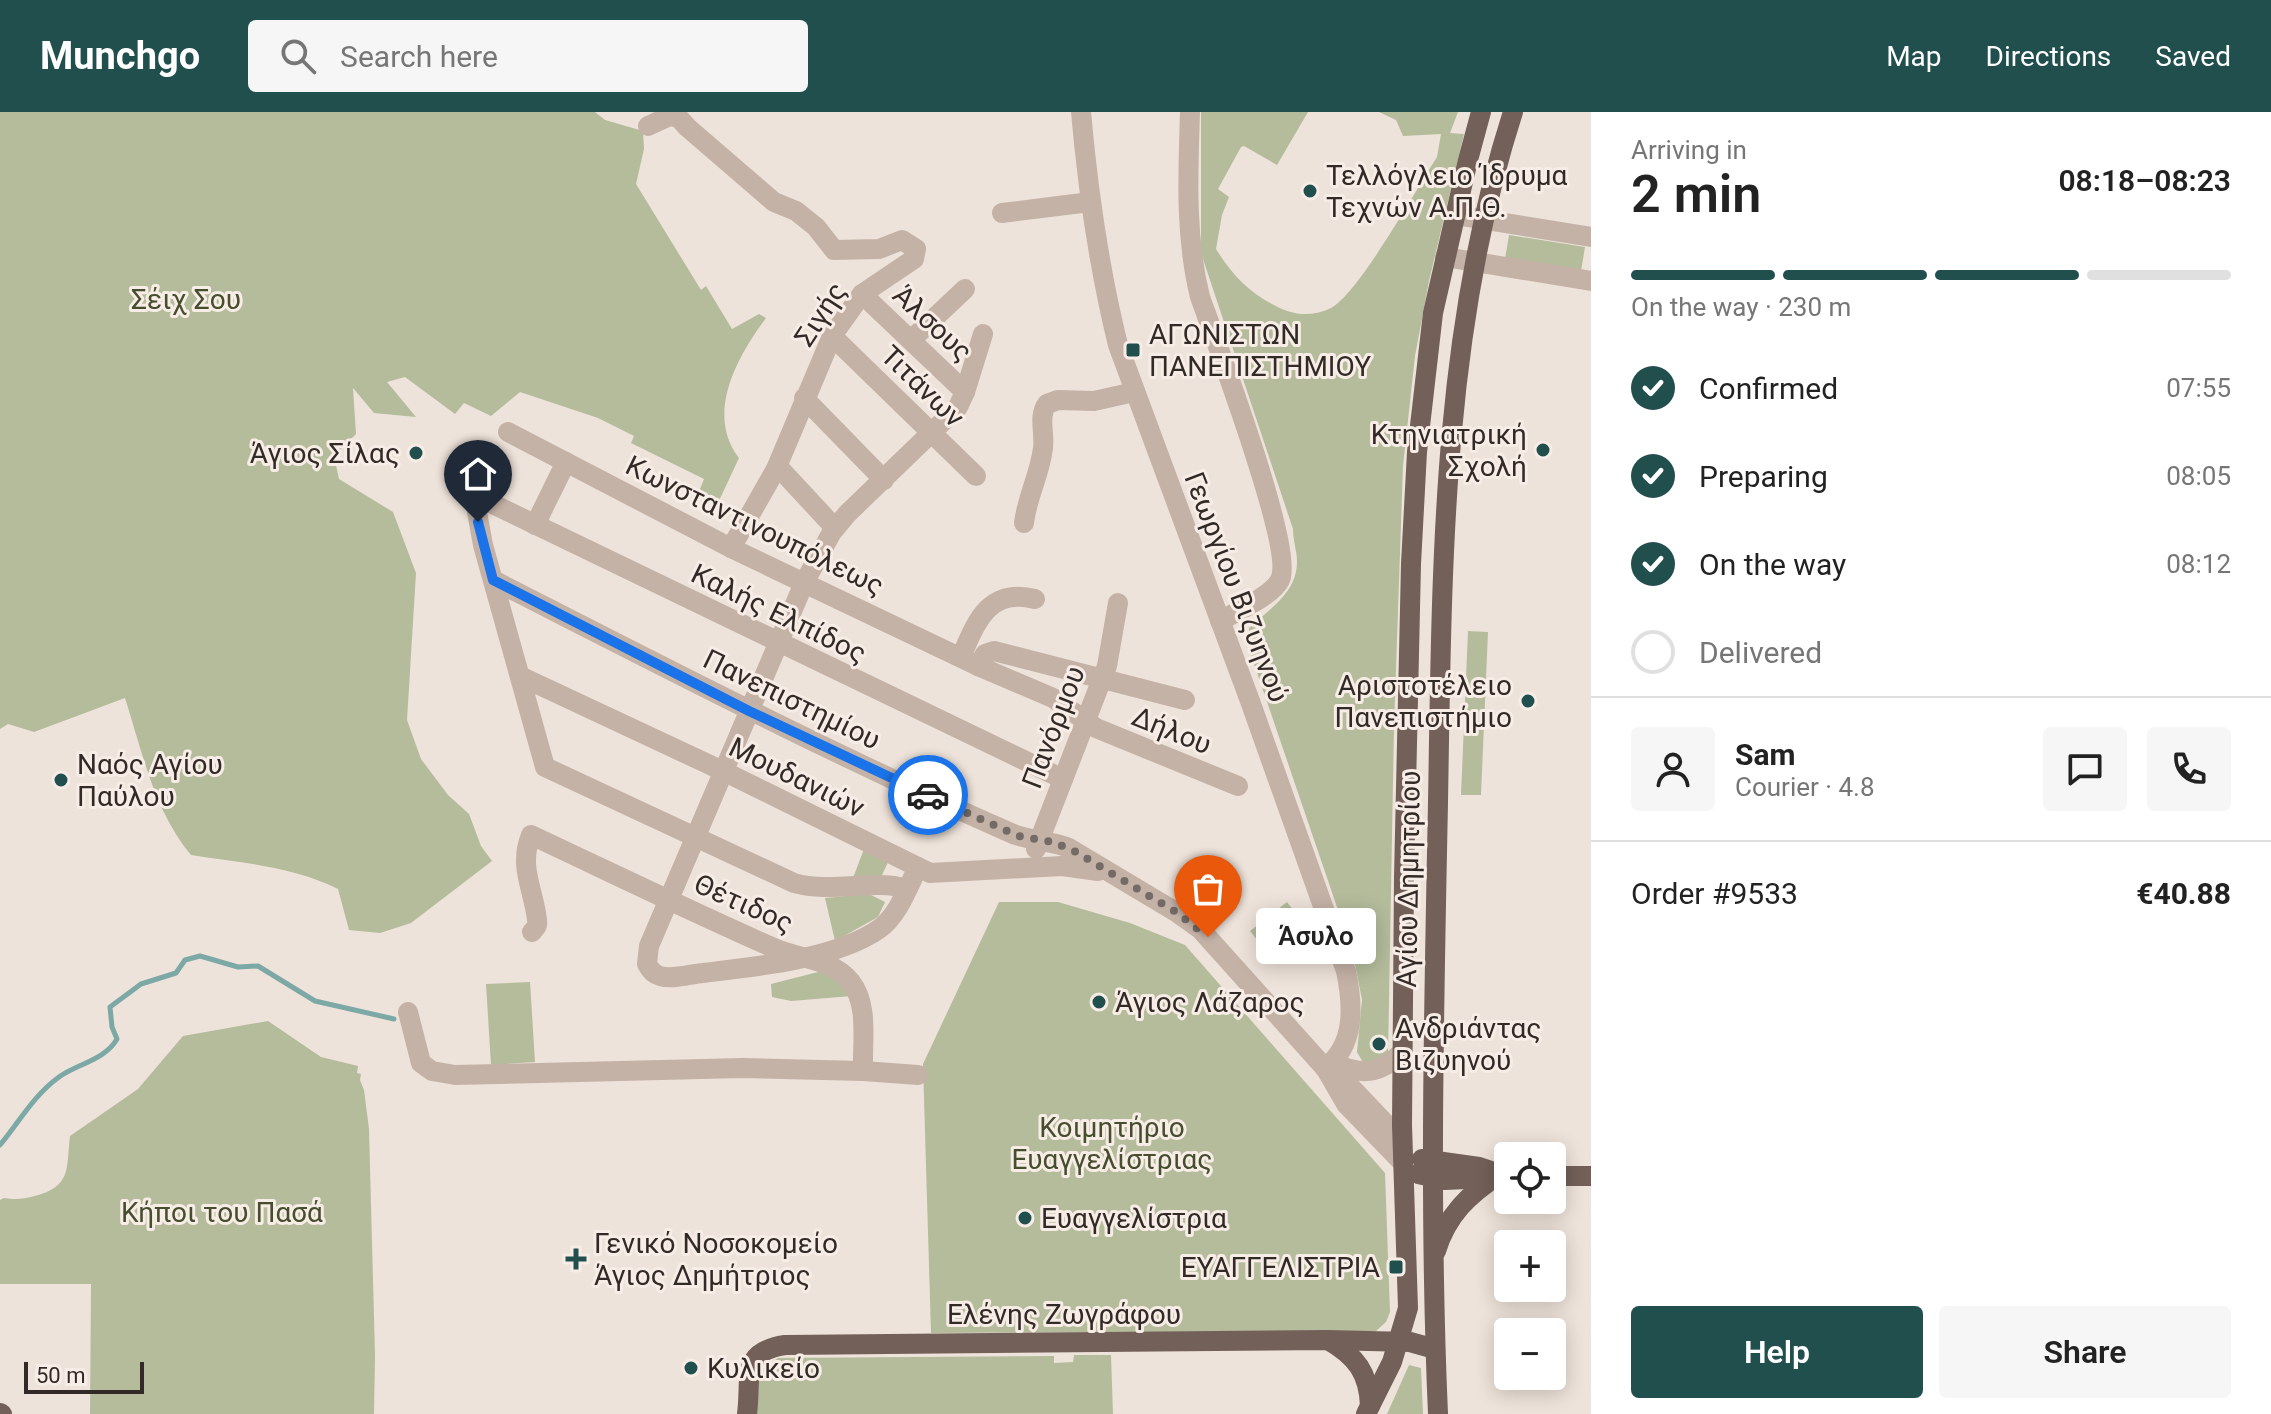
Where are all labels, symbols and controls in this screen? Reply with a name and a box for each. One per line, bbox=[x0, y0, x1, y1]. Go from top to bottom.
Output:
search box bbox=[248, 20, 808, 92]
text: Munchgo bbox=[40, 34, 200, 78]
icon: search bbox=[276, 34, 320, 78]
text: Search here bbox=[340, 39, 498, 74]
text: Map bbox=[1886, 40, 1942, 73]
text: Directions bbox=[1986, 40, 2111, 73]
text: Saved bbox=[2155, 40, 2231, 73]
text: Arriving in bbox=[1631, 135, 1747, 165]
place label: Τελλόγλειο Ίδρυμα Τεχνών Α.Π.Θ. bbox=[1326, 159, 1568, 224]
text: 08:18–08:23 bbox=[2058, 163, 2231, 198]
text: 2 min bbox=[1631, 164, 1761, 225]
marker: Τελλόγλειο Ίδρυμα Τεχνών Α.Π.Θ. bbox=[1301, 182, 1319, 200]
street label: Σιγής bbox=[788, 276, 853, 352]
street label: Άλσους bbox=[886, 278, 979, 368]
park label: Σέιχ Σου bbox=[131, 283, 241, 316]
text: On the way · 230 m bbox=[1631, 292, 1851, 322]
place label: ΑΓΩΝΙΣΤΩΝ ΠΑΝΕΠΙΣΤΗΜΙΟΥ bbox=[1149, 318, 1371, 383]
street label: Τιτάνων bbox=[874, 339, 971, 434]
marker: ΑΓΩΝΙΣΤΩΝ ΠΑΝΕΠΙΣΤΗΜΙΟΥ bbox=[1124, 341, 1142, 359]
icon: check bbox=[1631, 366, 1675, 410]
text: Confirmed bbox=[1699, 371, 1838, 406]
text: 07:55 bbox=[2166, 373, 2231, 403]
place label: Κτηνιατρική Σχολή bbox=[1371, 418, 1527, 483]
place label: Άγιος Σίλας bbox=[250, 437, 400, 470]
pin bbox=[444, 440, 512, 522]
marker: Κτηνιατρική Σχολή bbox=[1534, 441, 1552, 459]
marker: Άγιος Σίλας bbox=[407, 444, 425, 462]
street label: Κωνσταντινουπόλεως bbox=[620, 449, 889, 602]
icon: home bbox=[456, 452, 500, 496]
icon: check bbox=[1631, 454, 1675, 498]
text: Preparing bbox=[1699, 459, 1828, 494]
text: 08:05 bbox=[2166, 461, 2231, 491]
street label: Γεωργίου Βιζυηνού bbox=[1177, 467, 1296, 707]
icon: check bbox=[1631, 542, 1675, 586]
text: On the way bbox=[1699, 547, 1846, 582]
text: 08:12 bbox=[2166, 549, 2231, 579]
street label: Καλής Ελπίδος bbox=[686, 557, 872, 670]
text: Delivered bbox=[1699, 635, 1822, 670]
street label: Πανεπιστημίου bbox=[698, 642, 886, 757]
street label: Πανόρμου bbox=[1015, 661, 1092, 793]
place label: Αριστοτέλειο Πανεπιστήμιο bbox=[1335, 669, 1512, 734]
marker: Αριστοτέλειο Πανεπιστήμιο bbox=[1519, 692, 1537, 710]
street label: Δήλου bbox=[1127, 700, 1216, 761]
button: person bbox=[1631, 727, 1715, 811]
button: chat bbox=[2043, 727, 2127, 811]
button: phone bbox=[2147, 727, 2231, 811]
street label: Μουδανιών bbox=[724, 730, 870, 825]
text: Sam bbox=[1735, 737, 1796, 772]
place label: Ναός Αγίου Παύλου bbox=[77, 748, 223, 813]
courier bbox=[888, 755, 968, 835]
street label: Αγίου Δημητρίου bbox=[1390, 770, 1427, 988]
marker: Ναός Αγίου Παύλου bbox=[52, 771, 70, 789]
text: Courier · 4.8 bbox=[1735, 772, 1875, 802]
icon: car bbox=[906, 773, 950, 817]
pin bbox=[1174, 855, 1242, 937]
street label: Θέτιδος bbox=[689, 867, 798, 940]
icon: bag bbox=[1186, 867, 1230, 911]
text: Order #9533 bbox=[1631, 876, 1798, 911]
text: €40.88 bbox=[2136, 876, 2231, 911]
callout: Άσυλο bbox=[1256, 909, 1376, 965]
text: Άσυλο bbox=[1278, 921, 1354, 951]
place label: Άγιος Λάζαρος bbox=[1115, 986, 1305, 1019]
marker: Άγιος Λάζαρος bbox=[1090, 993, 1108, 1011]
place label: Ανδριάντας Βιζυηνού bbox=[1395, 1012, 1541, 1077]
marker: Ανδριάντας Βιζυηνού bbox=[1370, 1035, 1388, 1053]
park label: Κοιμητήριο Ευαγγελίστριας bbox=[1012, 1111, 1212, 1176]
map controls bbox=[1494, 1142, 1566, 1390]
button: locate bbox=[1494, 1142, 1566, 1214]
park label: Κήποι του Πασά bbox=[121, 1196, 323, 1229]
place label: Ευαγγελίστρια bbox=[1041, 1202, 1227, 1235]
marker: Ευαγγελίστρια bbox=[1016, 1209, 1034, 1227]
place label: Γενικό Νοσοκομείο Άγιος Δημήτριος bbox=[594, 1227, 838, 1292]
button: + bbox=[1494, 1230, 1566, 1302]
marker: Γενικό Νοσοκομείο Άγιος Δημήτριος bbox=[565, 1248, 587, 1270]
place label: ΕΥΑΓΓΕΛΙΣΤΡΙΑ bbox=[1181, 1251, 1380, 1284]
marker: ΕΥΑΓΓΕΛΙΣΤΡΙΑ bbox=[1387, 1258, 1405, 1276]
street label: Ελένης Ζωγράφου bbox=[947, 1298, 1181, 1331]
button: Help bbox=[1631, 1306, 1923, 1398]
button: Share bbox=[1939, 1306, 2231, 1398]
button: − bbox=[1494, 1318, 1566, 1390]
place label: Κυλικείο bbox=[707, 1352, 820, 1385]
scale bar bbox=[24, 1358, 144, 1394]
marker: Κυλικείο bbox=[682, 1359, 700, 1377]
text: 50 m bbox=[36, 1363, 85, 1388]

